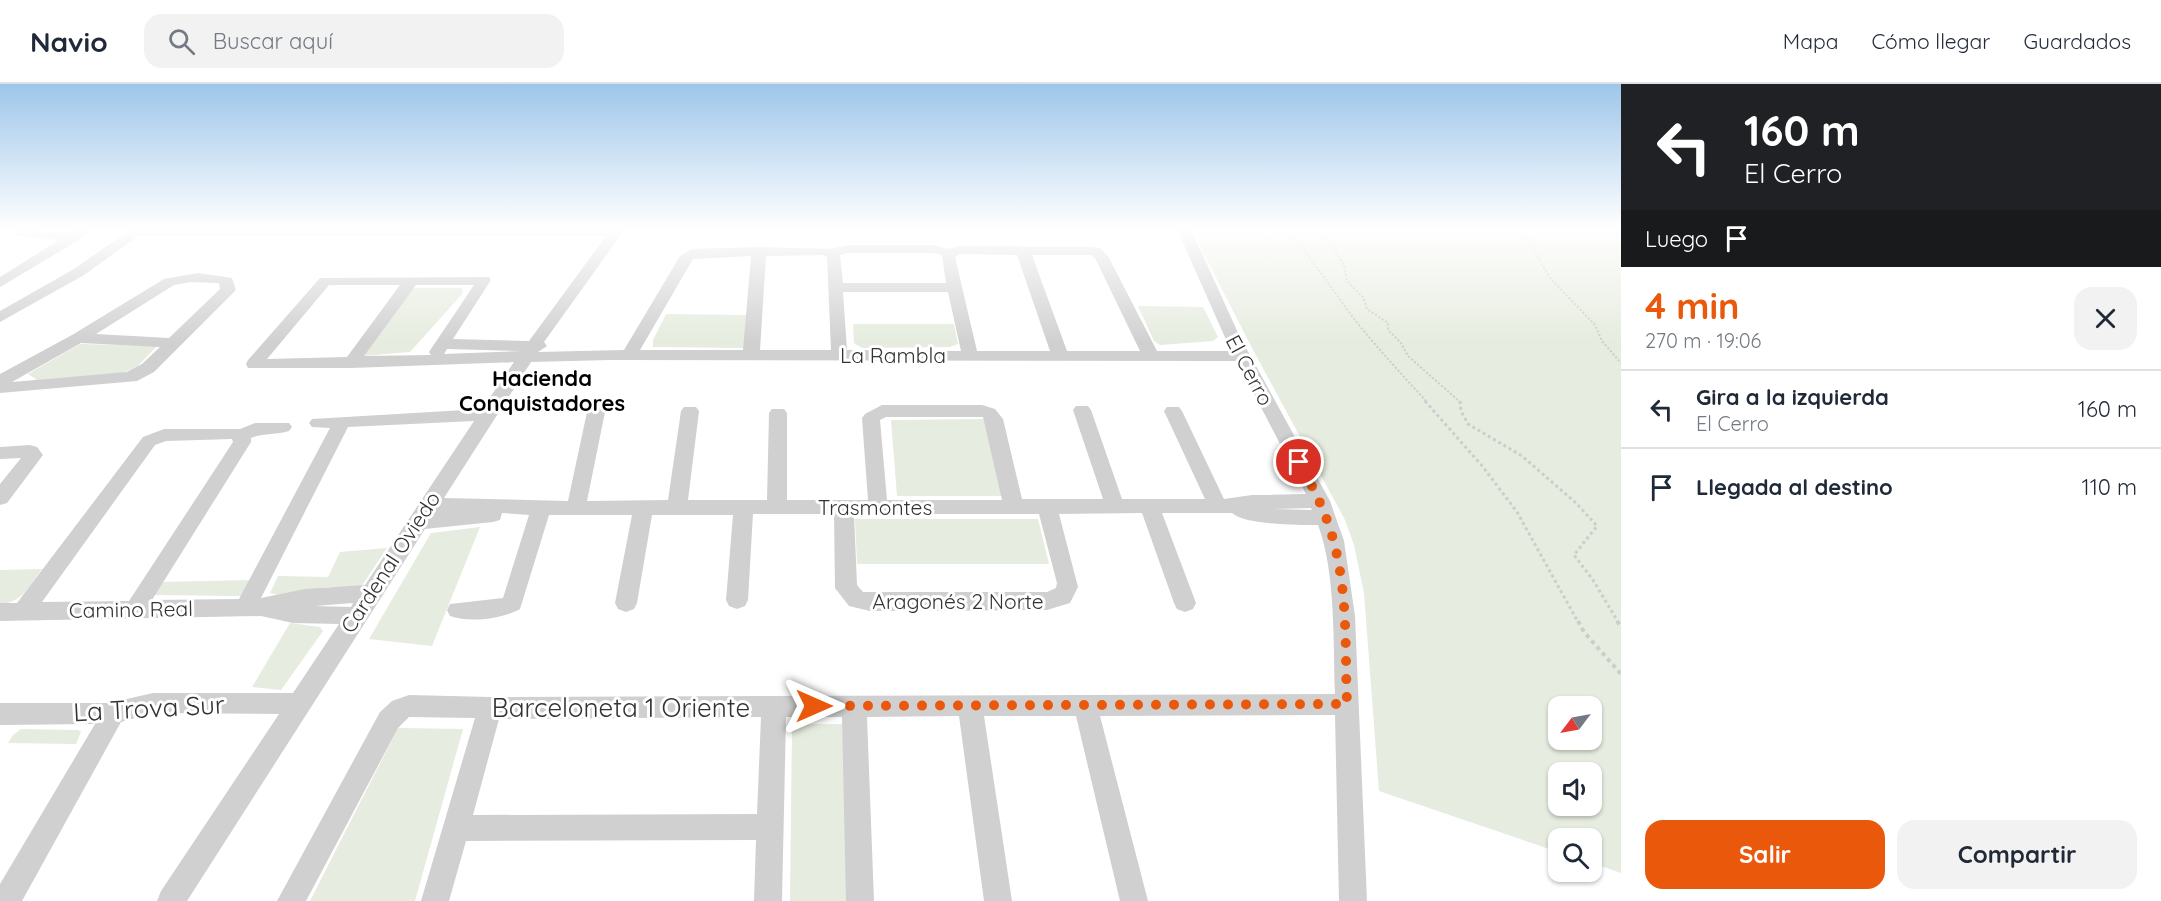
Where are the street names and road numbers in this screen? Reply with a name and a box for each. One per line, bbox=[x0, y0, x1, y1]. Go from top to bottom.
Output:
street label: El Cerro bbox=[1221, 330, 1279, 410]
street label: La Rambla bbox=[840, 342, 946, 368]
street label: Cardenal Oviedo bbox=[335, 487, 445, 637]
street label: Trasmontes bbox=[818, 494, 932, 520]
street label: Aragonés 2 Norte bbox=[872, 588, 1044, 614]
street label: Camino Real bbox=[69, 595, 193, 623]
street label: La Trova Sur bbox=[72, 688, 226, 728]
street label: Barceloneta 1 Oriente bbox=[492, 691, 750, 724]

